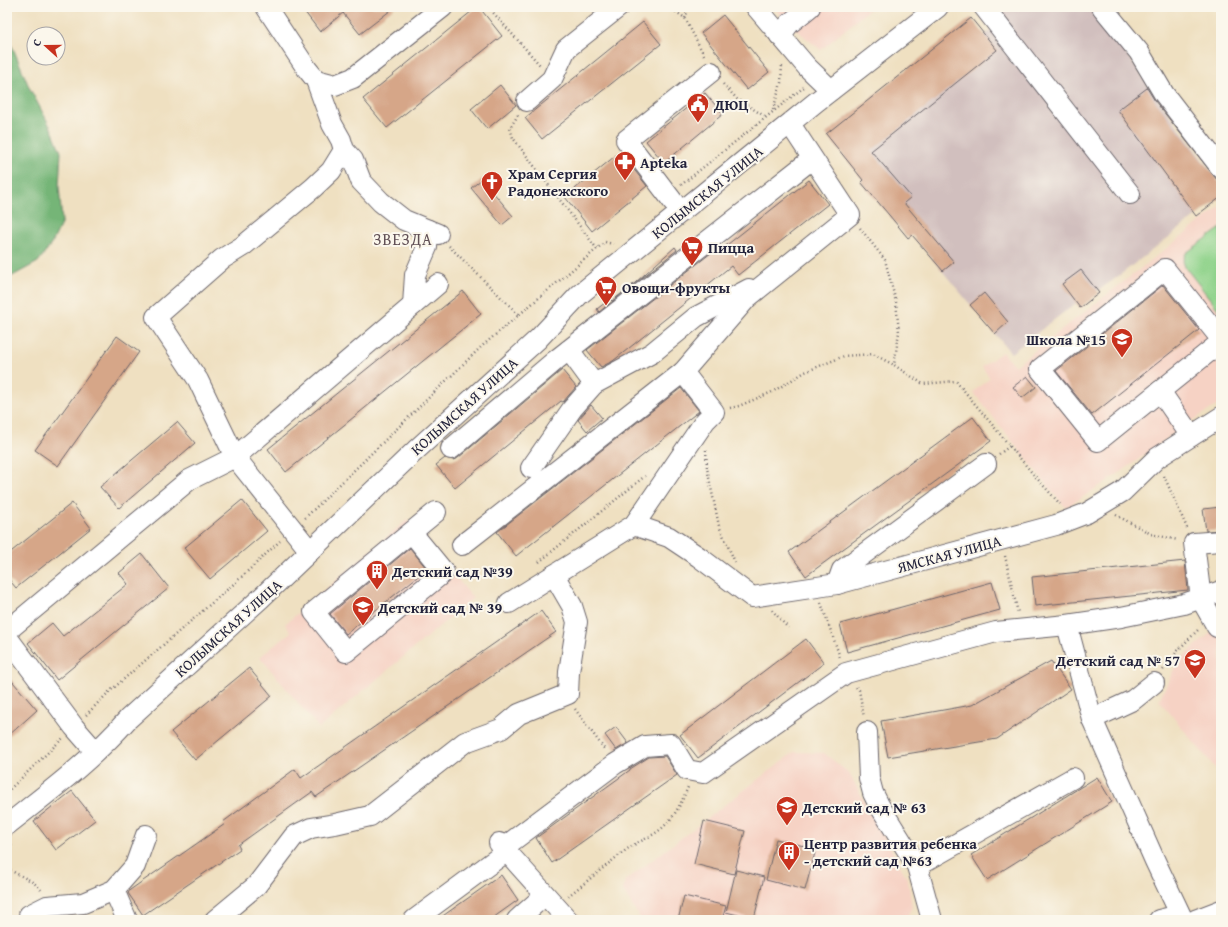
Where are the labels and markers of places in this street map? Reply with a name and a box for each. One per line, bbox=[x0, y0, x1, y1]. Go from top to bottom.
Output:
public building icon: ДЮЦ bbox=[685, 91, 711, 124]
place label: ДЮЦ bbox=[713, 94, 749, 115]
pharmacy icon: Apteka bbox=[612, 149, 638, 182]
place label: Apteka bbox=[640, 152, 688, 173]
place label: Храм Сергия Радонежского bbox=[508, 163, 608, 201]
church icon: Храм Сергия Радонежского bbox=[479, 169, 505, 202]
supermarket icon: Пицца bbox=[679, 234, 705, 267]
place label: Пицца bbox=[708, 237, 755, 258]
supermarket icon: Овощи-фрукты bbox=[593, 274, 619, 307]
place label: Овощи-фрукты bbox=[622, 277, 731, 298]
school or university icon: Школа №15 bbox=[1109, 326, 1135, 359]
place label: Школа №15 bbox=[1026, 329, 1106, 350]
building icon: Детский сад №39 bbox=[364, 558, 390, 591]
place label: Детский сад №39 bbox=[391, 561, 513, 582]
school or university icon: Детский сад № 39 bbox=[350, 594, 376, 627]
place label: Детский сад № 39 bbox=[377, 597, 502, 618]
school or university icon: Детский сад № 57 bbox=[1182, 647, 1208, 680]
place label: Детский сад № 57 bbox=[1055, 650, 1180, 671]
school or university icon: Детский сад № 63 bbox=[774, 794, 800, 827]
place label: Детский сад № 63 bbox=[801, 797, 926, 818]
place label: Центр развития ребенка - детский сад №63 bbox=[804, 833, 977, 871]
building icon: Центр развития ребенка - детский сад №63 bbox=[776, 839, 802, 872]

